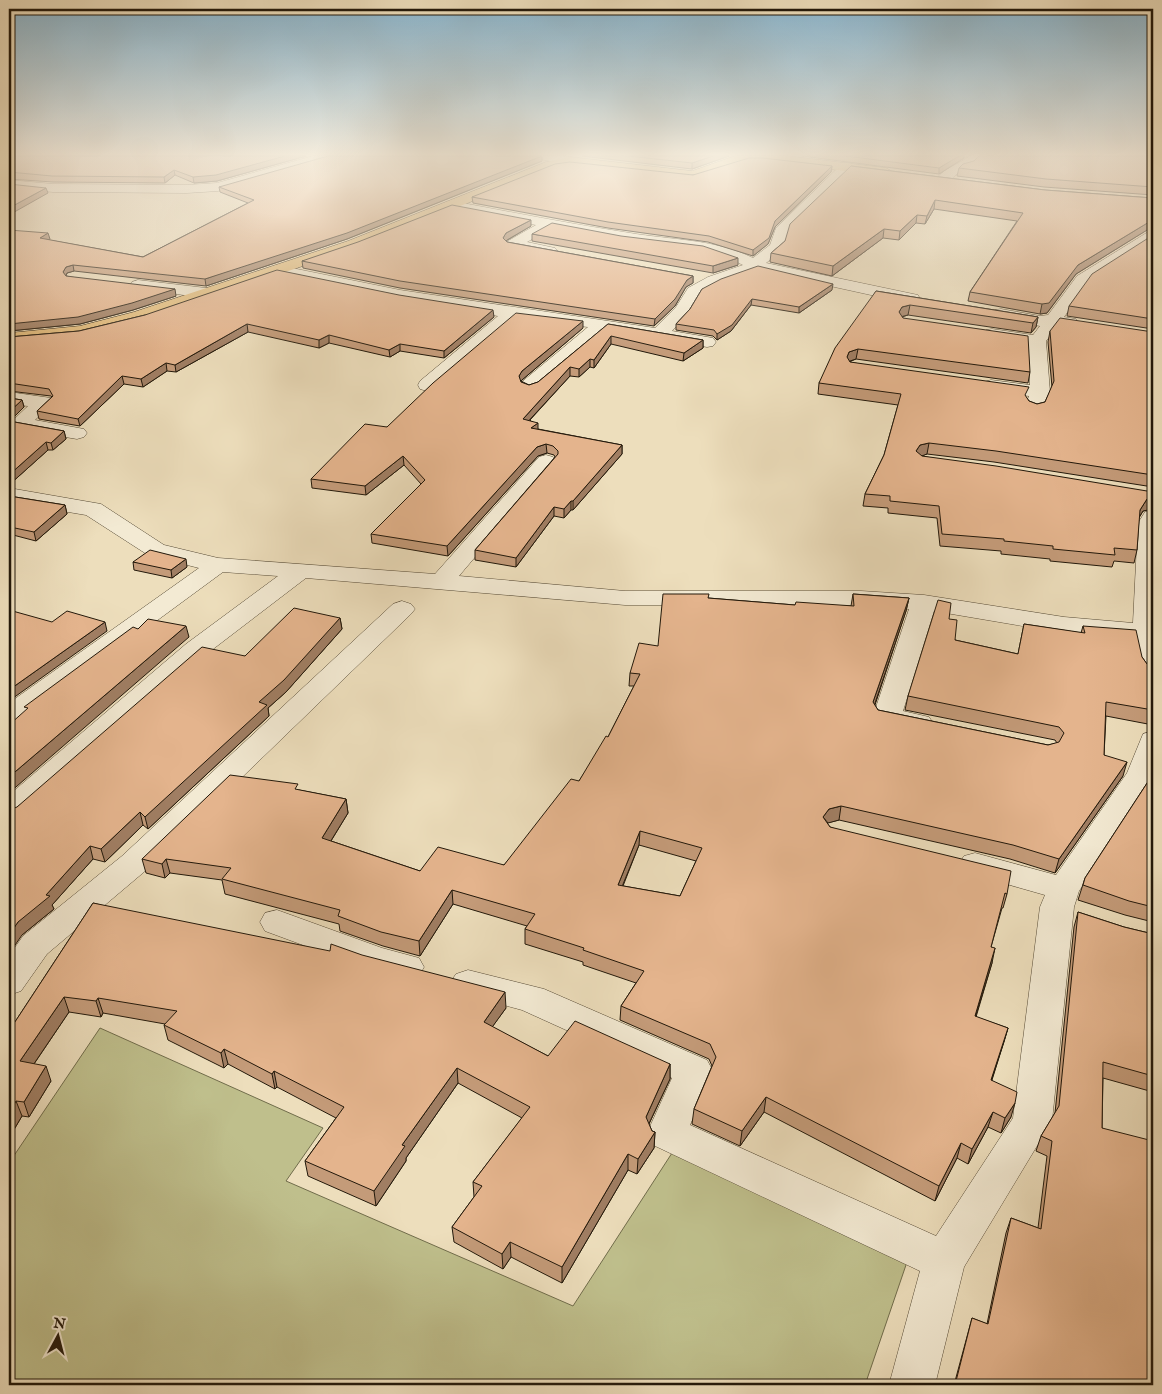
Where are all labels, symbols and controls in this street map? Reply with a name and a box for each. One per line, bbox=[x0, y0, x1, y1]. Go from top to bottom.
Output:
north arrow bbox=[32, 1312, 82, 1362]
text: N bbox=[51, 1314, 67, 1334]

